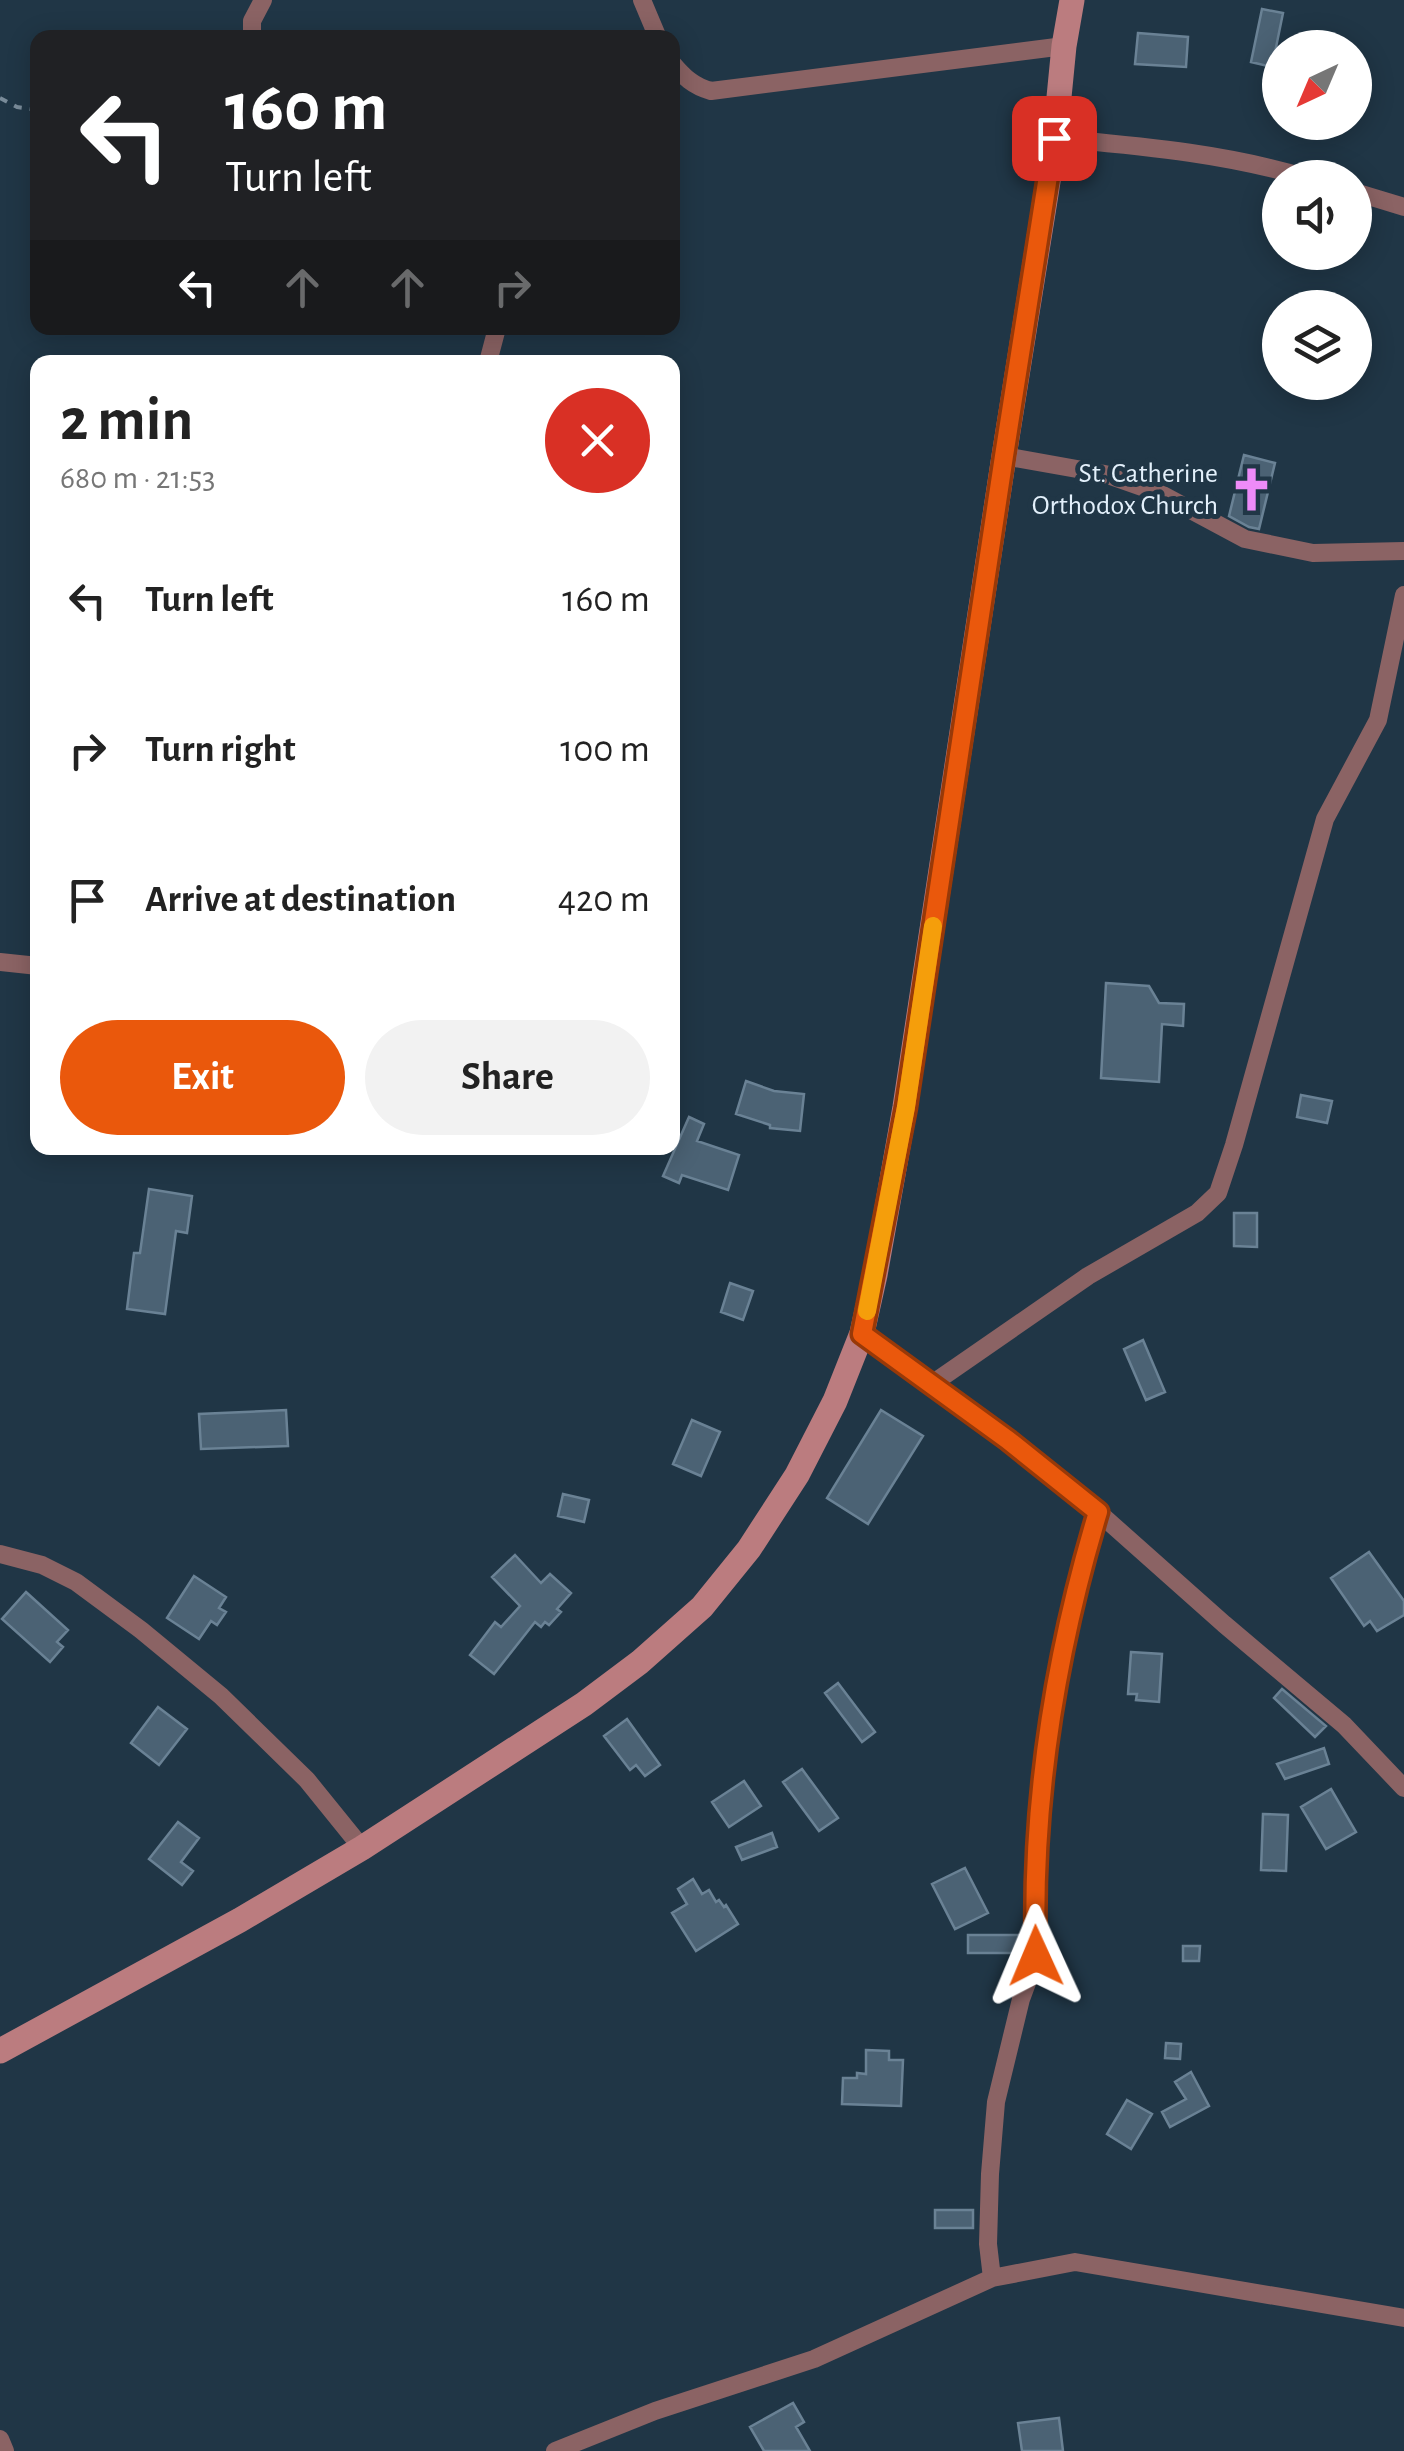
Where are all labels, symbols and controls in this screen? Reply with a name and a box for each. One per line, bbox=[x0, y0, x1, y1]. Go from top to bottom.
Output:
north arrow bbox=[1262, 30, 1372, 140]
map controls bbox=[1262, 30, 1372, 400]
icon: left bbox=[60, 70, 190, 200]
text: 160 m bbox=[225, 73, 388, 143]
pin bbox=[1012, 96, 1097, 181]
icon: arrive bbox=[1027, 111, 1082, 166]
text: Turn left bbox=[225, 155, 372, 200]
button: sound bbox=[1262, 160, 1372, 270]
icon: left bbox=[170, 260, 225, 315]
icon: ahead bbox=[275, 260, 330, 315]
icon: ahead bbox=[380, 260, 435, 315]
icon: right bbox=[485, 260, 540, 315]
button: layers bbox=[1262, 290, 1372, 400]
button: close bbox=[545, 388, 650, 493]
text: 2 min bbox=[60, 391, 193, 451]
place label: St. Catherine Orthodox Church bbox=[1032, 460, 1218, 520]
text: 680 m · 21:53 bbox=[60, 462, 215, 494]
church icon: St. Catherine Orthodox Church bbox=[1227, 466, 1275, 514]
icon: left bbox=[60, 573, 115, 628]
text: Turn left bbox=[145, 581, 273, 619]
text: 160 m bbox=[562, 581, 650, 619]
icon: right bbox=[60, 723, 115, 778]
text: Turn right bbox=[145, 731, 295, 769]
text: 100 m bbox=[560, 731, 650, 769]
icon: arrive bbox=[60, 873, 115, 928]
text: Arrive at destination bbox=[145, 881, 456, 919]
text: 420 m bbox=[558, 881, 650, 919]
button: Exit bbox=[60, 1020, 345, 1135]
button: Share bbox=[365, 1020, 650, 1135]
position arrow bbox=[984, 1904, 1088, 2008]

